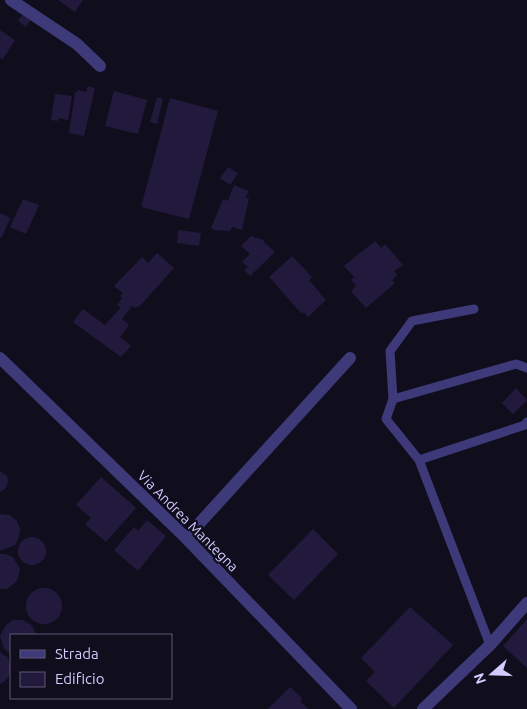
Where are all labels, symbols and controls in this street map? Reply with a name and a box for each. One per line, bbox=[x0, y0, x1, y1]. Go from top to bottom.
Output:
street label: Via Andrea Mantegna bbox=[134, 467, 242, 575]
legend bbox=[10, 634, 172, 699]
text: Strada bbox=[55, 645, 99, 662]
north arrow bbox=[467, 649, 517, 699]
text: Edificio bbox=[55, 670, 104, 687]
text: N bbox=[470, 671, 489, 686]

